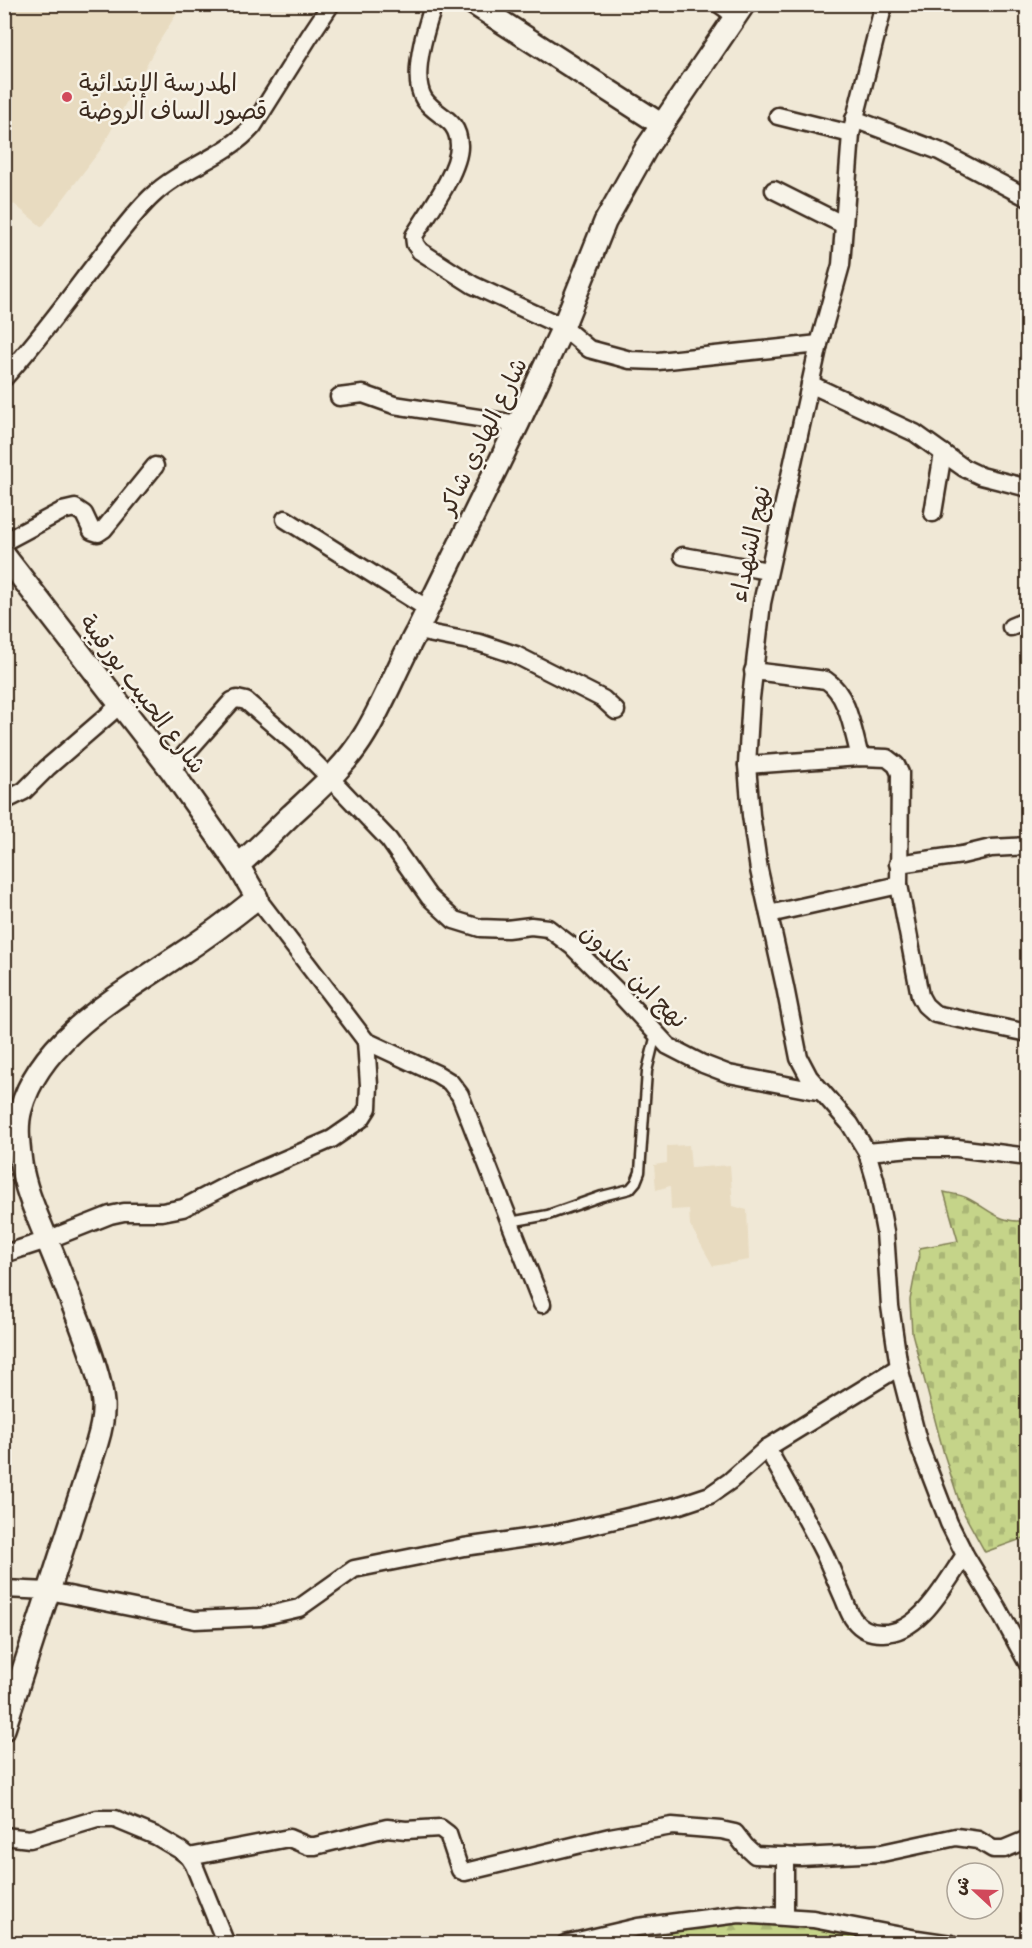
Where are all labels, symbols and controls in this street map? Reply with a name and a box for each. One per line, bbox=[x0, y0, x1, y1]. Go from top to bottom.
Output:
place label: المدرسة الإبتدائية قصور الساف الروضة bbox=[79, 69, 267, 131]
marker: المدرسة الإبتدائية قصور الساف الروضة bbox=[60, 90, 74, 104]
street label: شارع الهادي شاكر bbox=[432, 353, 538, 523]
street label: نهج الشهداء bbox=[724, 483, 782, 606]
street label: شارع الحبيب بورقيبة bbox=[69, 609, 212, 783]
street label: نهج ابن خلدون bbox=[570, 918, 693, 1038]
north arrow bbox=[945, 1861, 1005, 1921]
text: ش bbox=[949, 1874, 977, 1899]

